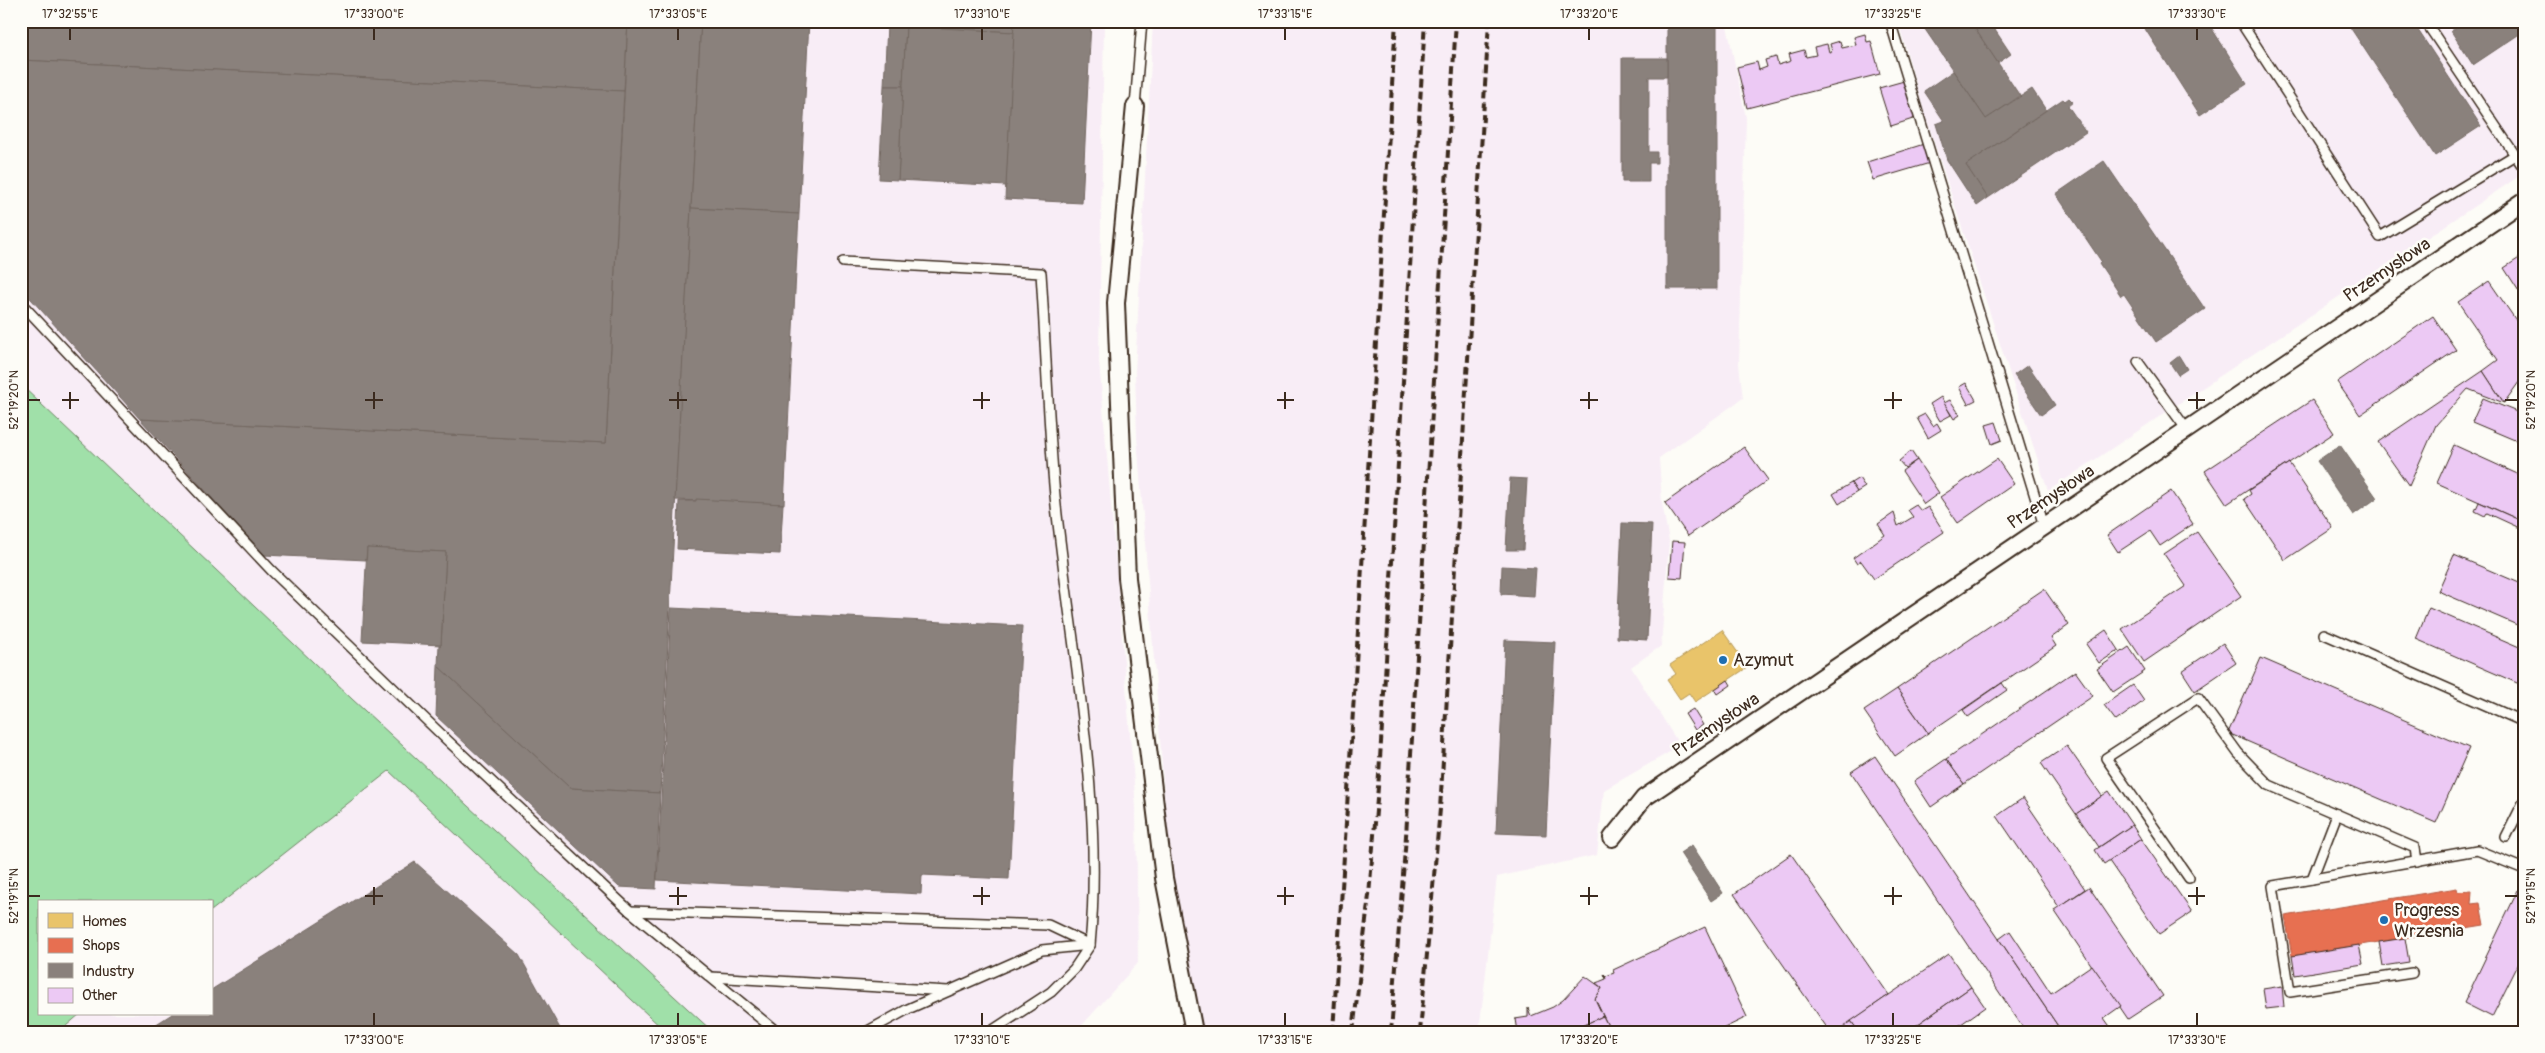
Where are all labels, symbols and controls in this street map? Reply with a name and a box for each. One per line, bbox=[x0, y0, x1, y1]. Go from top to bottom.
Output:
text: 17°32'55"E bbox=[42, 7, 98, 22]
text: 17°33'00"E bbox=[344, 7, 404, 22]
text: 17°33'05"E bbox=[649, 7, 707, 22]
text: 17°33'10"E bbox=[954, 7, 1010, 22]
text: 17°33'15"E bbox=[1258, 7, 1312, 22]
text: 17°33'20"E bbox=[1560, 7, 1618, 22]
text: 17°33'25"E bbox=[1865, 7, 1921, 22]
text: 17°33'30"E bbox=[2168, 7, 2226, 22]
street label: Przemysłowa bbox=[2339, 232, 2435, 308]
text: 52°19'20"N bbox=[7, 370, 22, 430]
text: 52°19'20"N bbox=[2524, 370, 2539, 430]
street label: Przemysłowa bbox=[2003, 459, 2099, 535]
place label: Azymut bbox=[1733, 649, 1795, 672]
marker: Azymut bbox=[1717, 654, 1729, 666]
street label: Przemysłowa bbox=[1668, 687, 1764, 763]
text: 52°19'15"N bbox=[7, 868, 22, 924]
text: 52°19'15"N bbox=[2524, 868, 2539, 924]
place label: Progress Wrzesnia bbox=[2394, 899, 2464, 943]
legend bbox=[38, 900, 212, 1016]
text: Homes bbox=[82, 912, 127, 931]
marker: Progress Wrzesnia bbox=[2378, 914, 2390, 926]
text: Shops bbox=[82, 936, 120, 955]
text: Industry bbox=[82, 962, 135, 981]
text: Other bbox=[82, 986, 118, 1005]
text: 17°33'00"E bbox=[344, 1033, 404, 1048]
text: 17°33'05"E bbox=[649, 1033, 707, 1048]
text: 17°33'10"E bbox=[954, 1033, 1010, 1048]
text: 17°33'15"E bbox=[1258, 1033, 1312, 1048]
text: 17°33'20"E bbox=[1560, 1033, 1618, 1048]
text: 17°33'25"E bbox=[1865, 1033, 1921, 1048]
text: 17°33'30"E bbox=[2168, 1033, 2226, 1048]

